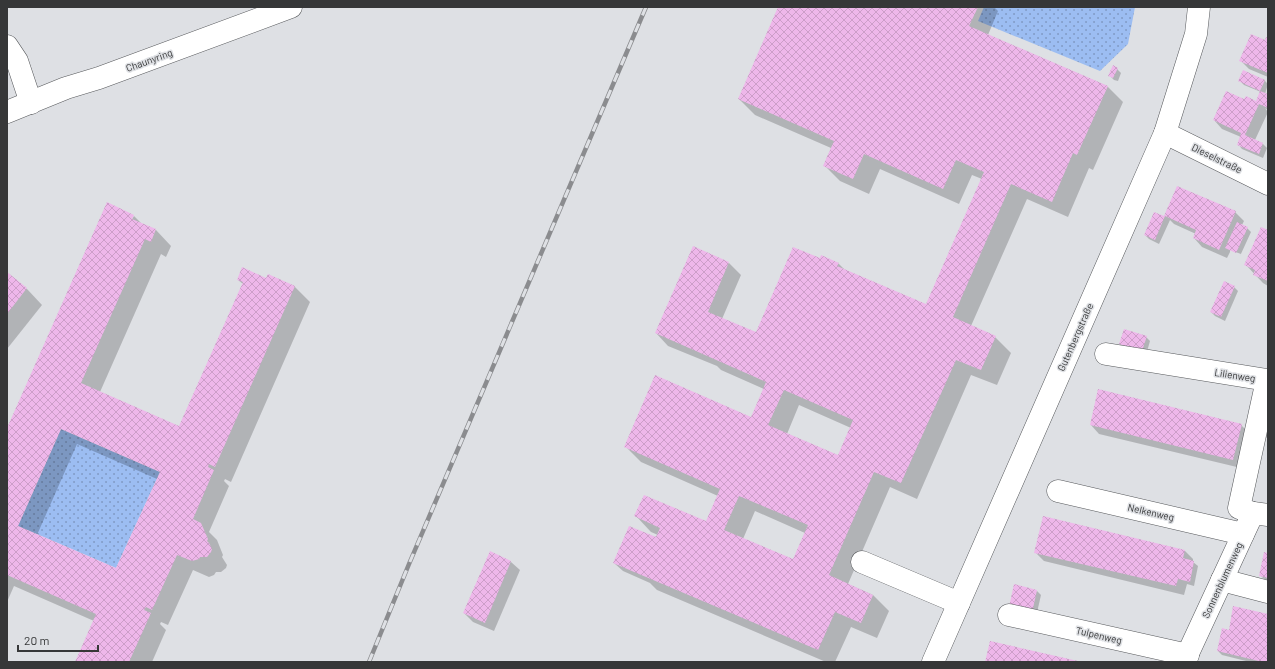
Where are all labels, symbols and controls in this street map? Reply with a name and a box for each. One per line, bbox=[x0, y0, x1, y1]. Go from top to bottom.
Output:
street label: Chaunyring bbox=[124, 46, 174, 74]
street label: Dieselstraße bbox=[1190, 141, 1244, 175]
street label: Gutenbergstraße bbox=[1055, 301, 1095, 373]
street label: Lilienweg bbox=[1214, 366, 1256, 384]
street label: Nelkenweg bbox=[1126, 501, 1176, 523]
street label: Sonnenblumenweg bbox=[1199, 540, 1245, 620]
street label: Tulpenweg bbox=[1075, 624, 1123, 646]
scale bar bbox=[18, 627, 98, 653]
text: 20 m bbox=[24, 633, 50, 647]

